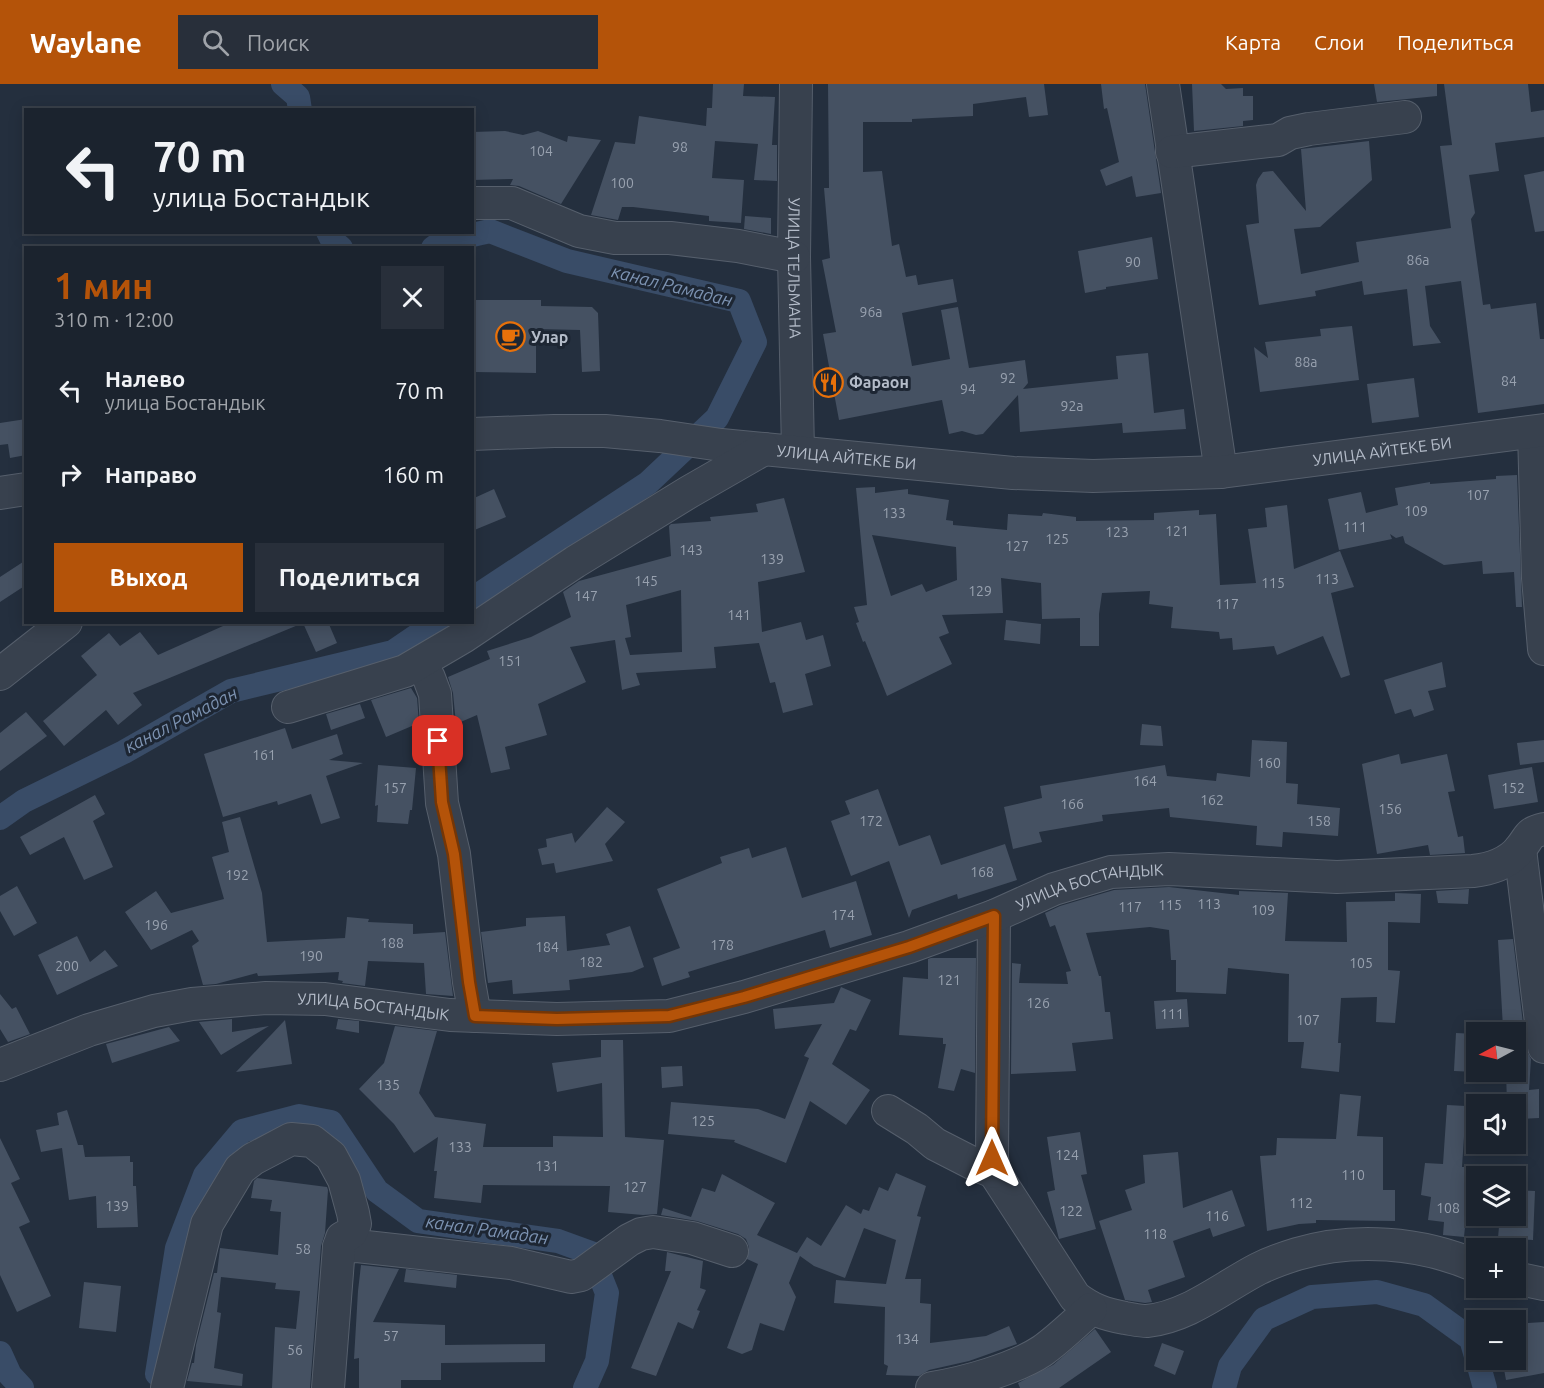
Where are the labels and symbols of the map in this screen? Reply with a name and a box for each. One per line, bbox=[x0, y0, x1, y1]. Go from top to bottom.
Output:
house number: 98 bbox=[672, 139, 688, 155]
house number: 104 bbox=[529, 143, 553, 159]
house number: 100 bbox=[610, 175, 634, 191]
street label: УЛИЦА ТЕЛЬМАНА bbox=[785, 197, 805, 339]
house number: 86а bbox=[1407, 252, 1430, 268]
house number: 90 bbox=[1125, 254, 1141, 270]
water label: канал Рамадан bbox=[610, 260, 735, 310]
house number: 96а bbox=[860, 304, 883, 320]
cafe icon: Улар bbox=[494, 321, 526, 353]
place label: Улар bbox=[531, 328, 568, 346]
house number: 88а bbox=[1295, 354, 1318, 370]
restaurant icon: Фараон bbox=[812, 366, 844, 398]
house number: 92 bbox=[1000, 370, 1016, 386]
place label: Фараон bbox=[849, 373, 909, 391]
house number: 84 bbox=[1501, 373, 1517, 389]
house number: 94 bbox=[960, 381, 976, 397]
house number: 92а bbox=[1061, 398, 1084, 414]
street label: УЛИЦА АЙТЕКЕ БИ bbox=[1312, 433, 1453, 469]
street label: УЛИЦА АЙТЕКЕ БИ bbox=[776, 441, 917, 473]
house number: 107 bbox=[1466, 487, 1490, 503]
house number: 109 bbox=[1404, 503, 1428, 519]
house number: 133 bbox=[882, 505, 906, 521]
house number: 111 bbox=[1343, 519, 1367, 535]
house number: 121 bbox=[1165, 523, 1189, 539]
house number: 123 bbox=[1105, 524, 1129, 540]
house number: 125 bbox=[1045, 531, 1069, 547]
house number: 127 bbox=[1005, 538, 1029, 554]
house number: 143 bbox=[679, 542, 703, 558]
house number: 139 bbox=[760, 551, 784, 567]
house number: 113 bbox=[1315, 571, 1339, 587]
house number: 145 bbox=[634, 573, 658, 589]
house number: 115 bbox=[1261, 575, 1285, 591]
house number: 129 bbox=[968, 583, 992, 599]
house number: 147 bbox=[574, 588, 598, 604]
house number: 117 bbox=[1215, 596, 1239, 612]
house number: 141 bbox=[727, 607, 751, 623]
house number: 151 bbox=[498, 653, 522, 669]
water label: канал Рамадан bbox=[121, 682, 240, 756]
pin bbox=[412, 715, 463, 766]
house number: 161 bbox=[252, 747, 276, 763]
house number: 160 bbox=[1257, 755, 1281, 771]
house number: 164 bbox=[1133, 773, 1157, 789]
house number: 157 bbox=[383, 780, 407, 796]
house number: 152 bbox=[1501, 780, 1525, 796]
house number: 162 bbox=[1200, 792, 1224, 808]
house number: 166 bbox=[1060, 796, 1084, 812]
house number: 156 bbox=[1378, 801, 1402, 817]
house number: 172 bbox=[859, 813, 883, 829]
house number: 158 bbox=[1307, 813, 1331, 829]
street label: УЛИЦА БОСТАНДЫК bbox=[1013, 860, 1164, 914]
house number: 168 bbox=[970, 864, 994, 880]
house number: 192 bbox=[225, 867, 249, 883]
house number: 113 bbox=[1197, 896, 1221, 912]
house number: 115 bbox=[1158, 897, 1182, 913]
house number: 117 bbox=[1118, 899, 1142, 915]
house number: 109 bbox=[1251, 902, 1275, 918]
house number: 174 bbox=[831, 907, 855, 923]
house number: 196 bbox=[144, 917, 168, 933]
house number: 188 bbox=[380, 935, 404, 951]
house number: 178 bbox=[710, 937, 734, 953]
house number: 184 bbox=[535, 939, 559, 955]
house number: 190 bbox=[299, 948, 323, 964]
house number: 182 bbox=[579, 954, 603, 970]
house number: 105 bbox=[1349, 955, 1373, 971]
house number: 200 bbox=[55, 958, 79, 974]
house number: 121 bbox=[937, 972, 961, 988]
street label: УЛИЦА БОСТАНДЫК bbox=[297, 990, 451, 1024]
house number: 126 bbox=[1026, 995, 1050, 1011]
house number: 111 bbox=[1160, 1006, 1184, 1022]
house number: 107 bbox=[1296, 1012, 1320, 1028]
north arrow bbox=[1466, 1022, 1526, 1082]
house number: 135 bbox=[376, 1077, 400, 1093]
house number: 125 bbox=[691, 1113, 715, 1129]
position arrow bbox=[960, 1126, 1024, 1190]
house number: 133 bbox=[448, 1139, 472, 1155]
house number: 124 bbox=[1055, 1147, 1079, 1163]
house number: 131 bbox=[535, 1158, 559, 1174]
house number: 110 bbox=[1341, 1167, 1365, 1183]
house number: 127 bbox=[623, 1179, 647, 1195]
house number: 112 bbox=[1289, 1195, 1313, 1211]
house number: 139 bbox=[105, 1198, 129, 1214]
house number: 108 bbox=[1436, 1200, 1460, 1216]
house number: 122 bbox=[1059, 1203, 1083, 1219]
house number: 116 bbox=[1205, 1208, 1229, 1224]
water label: канал Рамадан bbox=[425, 1211, 550, 1248]
house number: 118 bbox=[1143, 1226, 1167, 1242]
house number: 58 bbox=[295, 1241, 311, 1257]
house number: 57 bbox=[383, 1328, 399, 1344]
house number: 134 bbox=[895, 1331, 919, 1347]
house number: 56 bbox=[287, 1342, 303, 1358]

